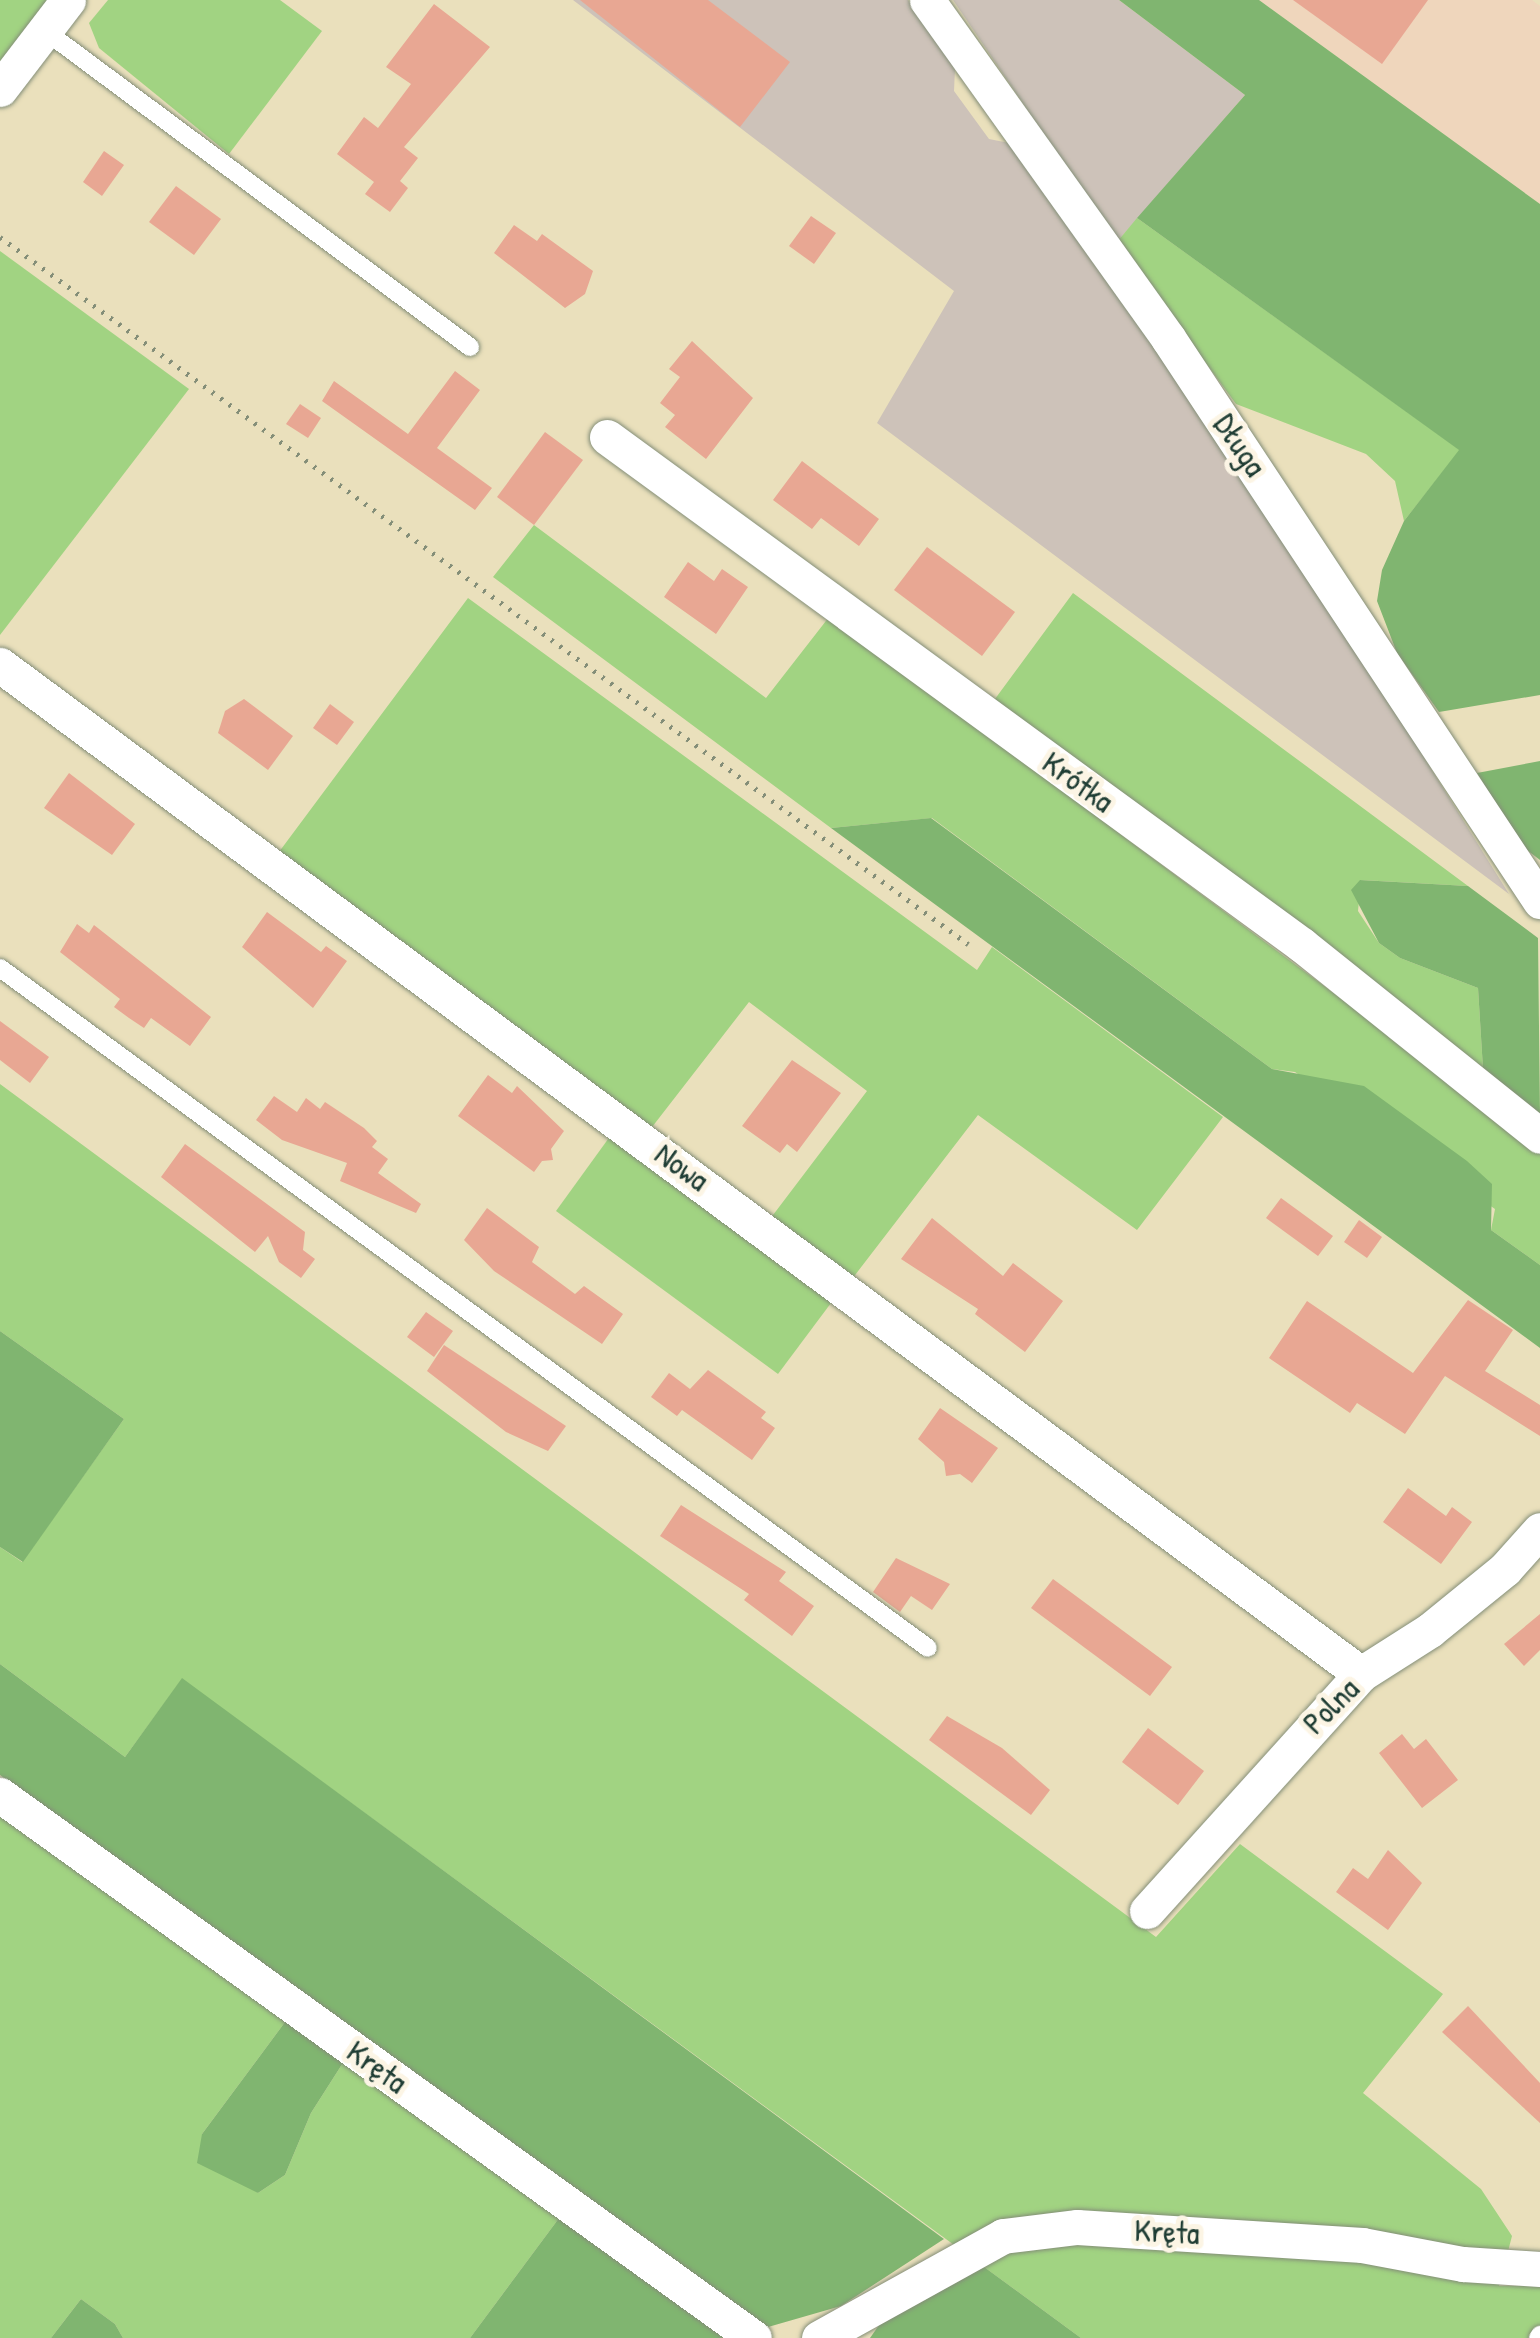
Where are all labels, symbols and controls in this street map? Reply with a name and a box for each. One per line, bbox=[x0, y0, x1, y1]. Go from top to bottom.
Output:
street label: Długa bbox=[1205, 407, 1275, 483]
street label: Krótka bbox=[1035, 743, 1121, 821]
street label: Nowa bbox=[648, 1135, 716, 1199]
street label: Polna bbox=[1295, 1670, 1367, 1742]
street label: Kręta bbox=[339, 2032, 415, 2102]
street label: Kręta bbox=[1133, 2211, 1201, 2253]

